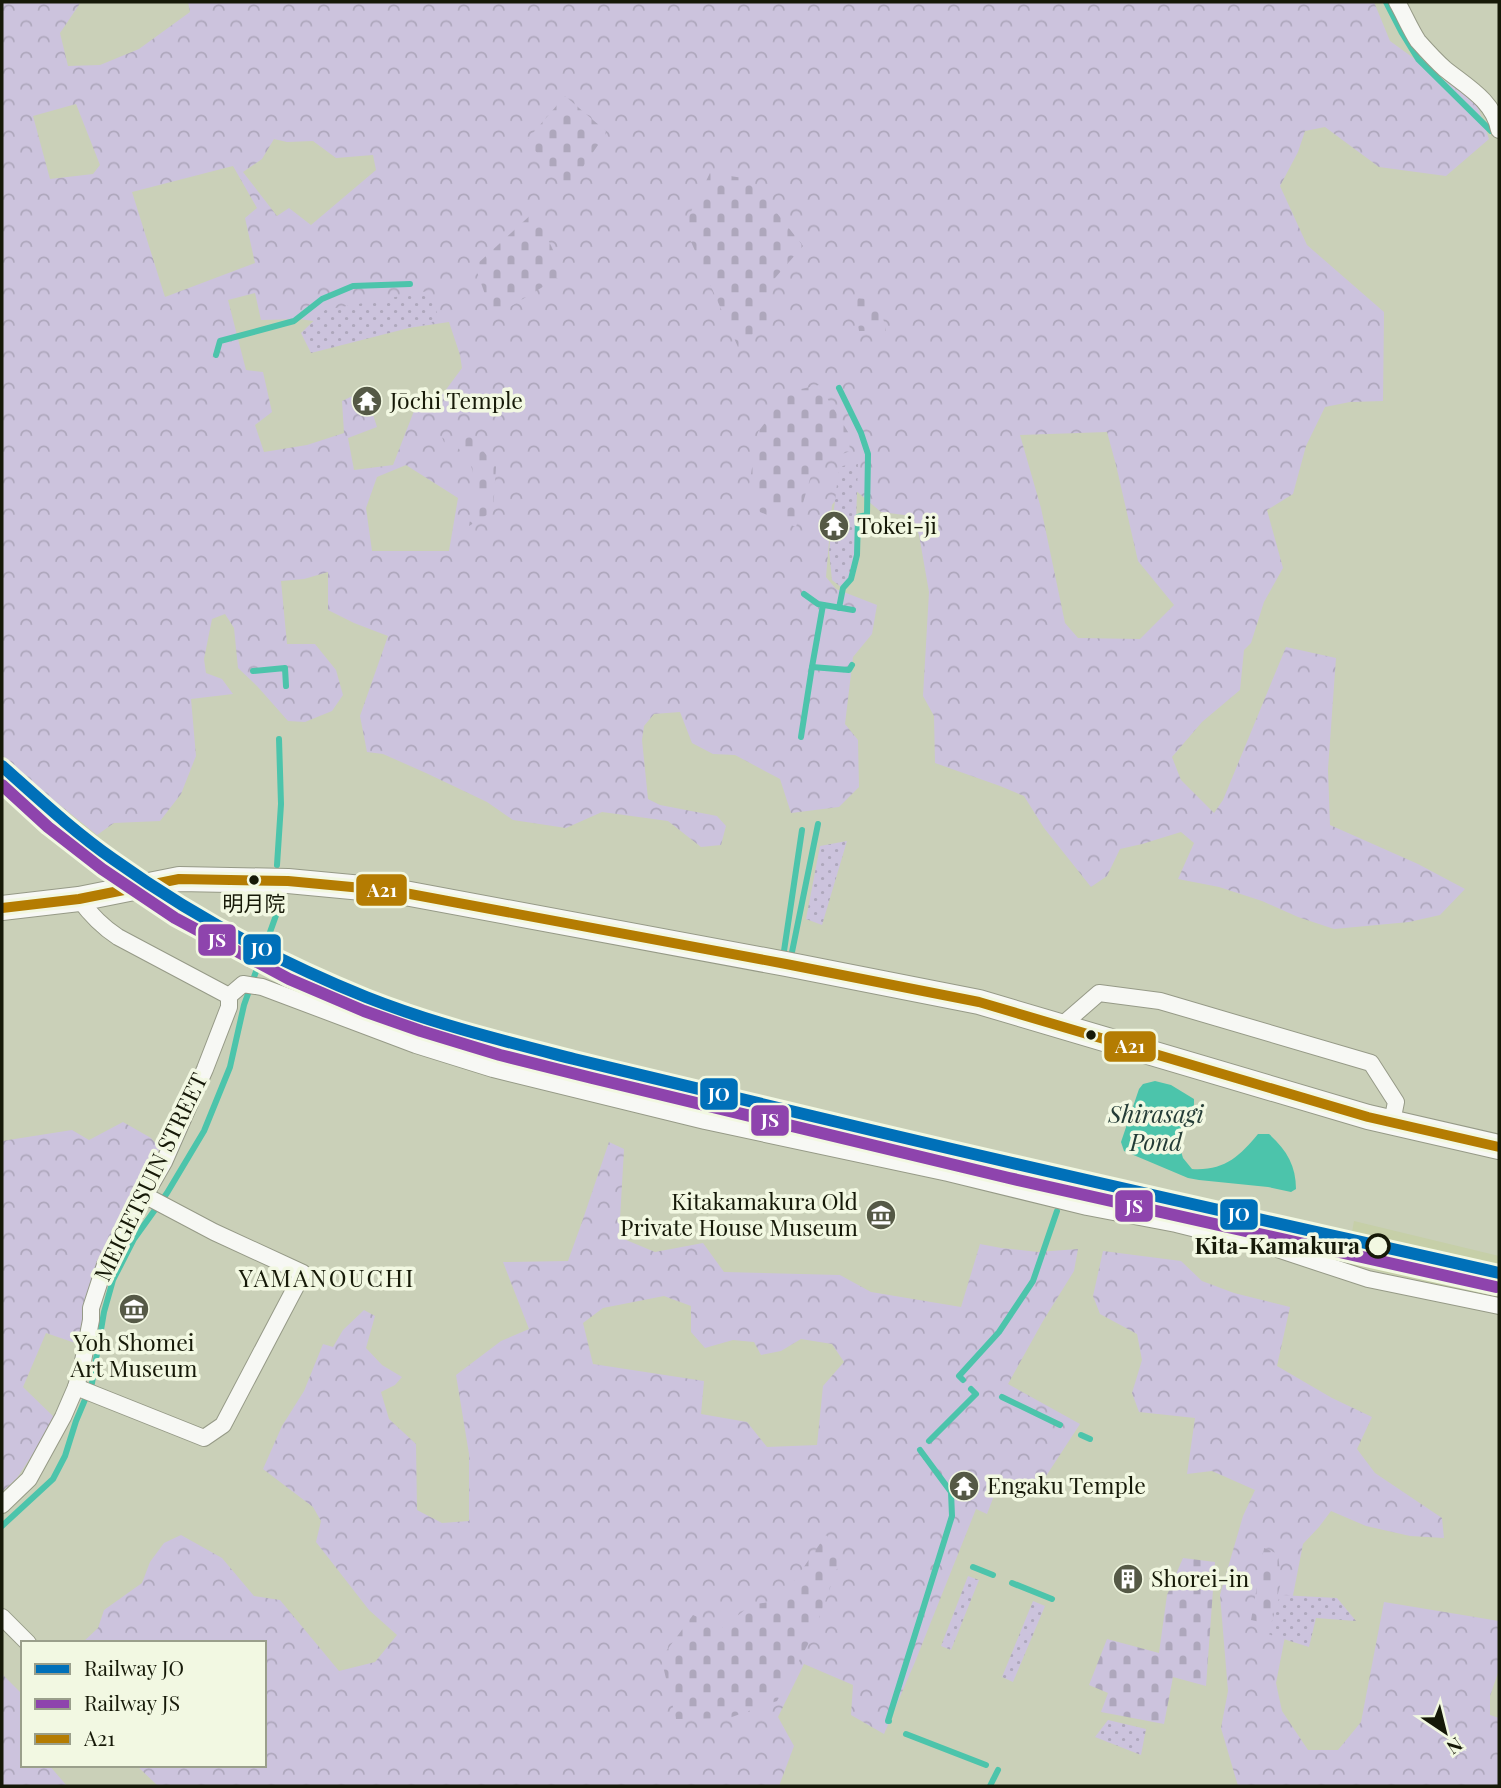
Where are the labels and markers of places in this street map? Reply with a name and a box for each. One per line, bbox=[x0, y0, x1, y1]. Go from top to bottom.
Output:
temple icon: Jōchi Temple bbox=[350, 384, 384, 418]
place label: Jōchi Temple bbox=[389, 384, 523, 415]
temple icon: Tokei-ji bbox=[817, 509, 851, 543]
place label: Tokei-ji bbox=[857, 509, 937, 540]
marker: 明月院 bbox=[247, 873, 261, 887]
place label: 明月院 bbox=[223, 888, 286, 916]
unlabelled marker bbox=[1084, 1028, 1098, 1042]
place label: Kitakamakura Old Private House Museum bbox=[620, 1185, 859, 1242]
museum icon: Kitakamakura Old Private House Museum bbox=[864, 1198, 898, 1232]
place label: Kita-Kamakura bbox=[1194, 1229, 1360, 1260]
marker: Kita-Kamakura bbox=[1366, 1234, 1390, 1258]
museum icon: Yoh Shomei Art Museum bbox=[117, 1292, 151, 1326]
place label: Yoh Shomei Art Museum bbox=[69, 1326, 198, 1383]
temple icon: Engaku Temple bbox=[947, 1469, 981, 1503]
place label: Engaku Temple bbox=[987, 1469, 1146, 1500]
building icon: Shorei-in bbox=[1111, 1562, 1145, 1596]
place label: Shorei-in bbox=[1151, 1562, 1250, 1593]

